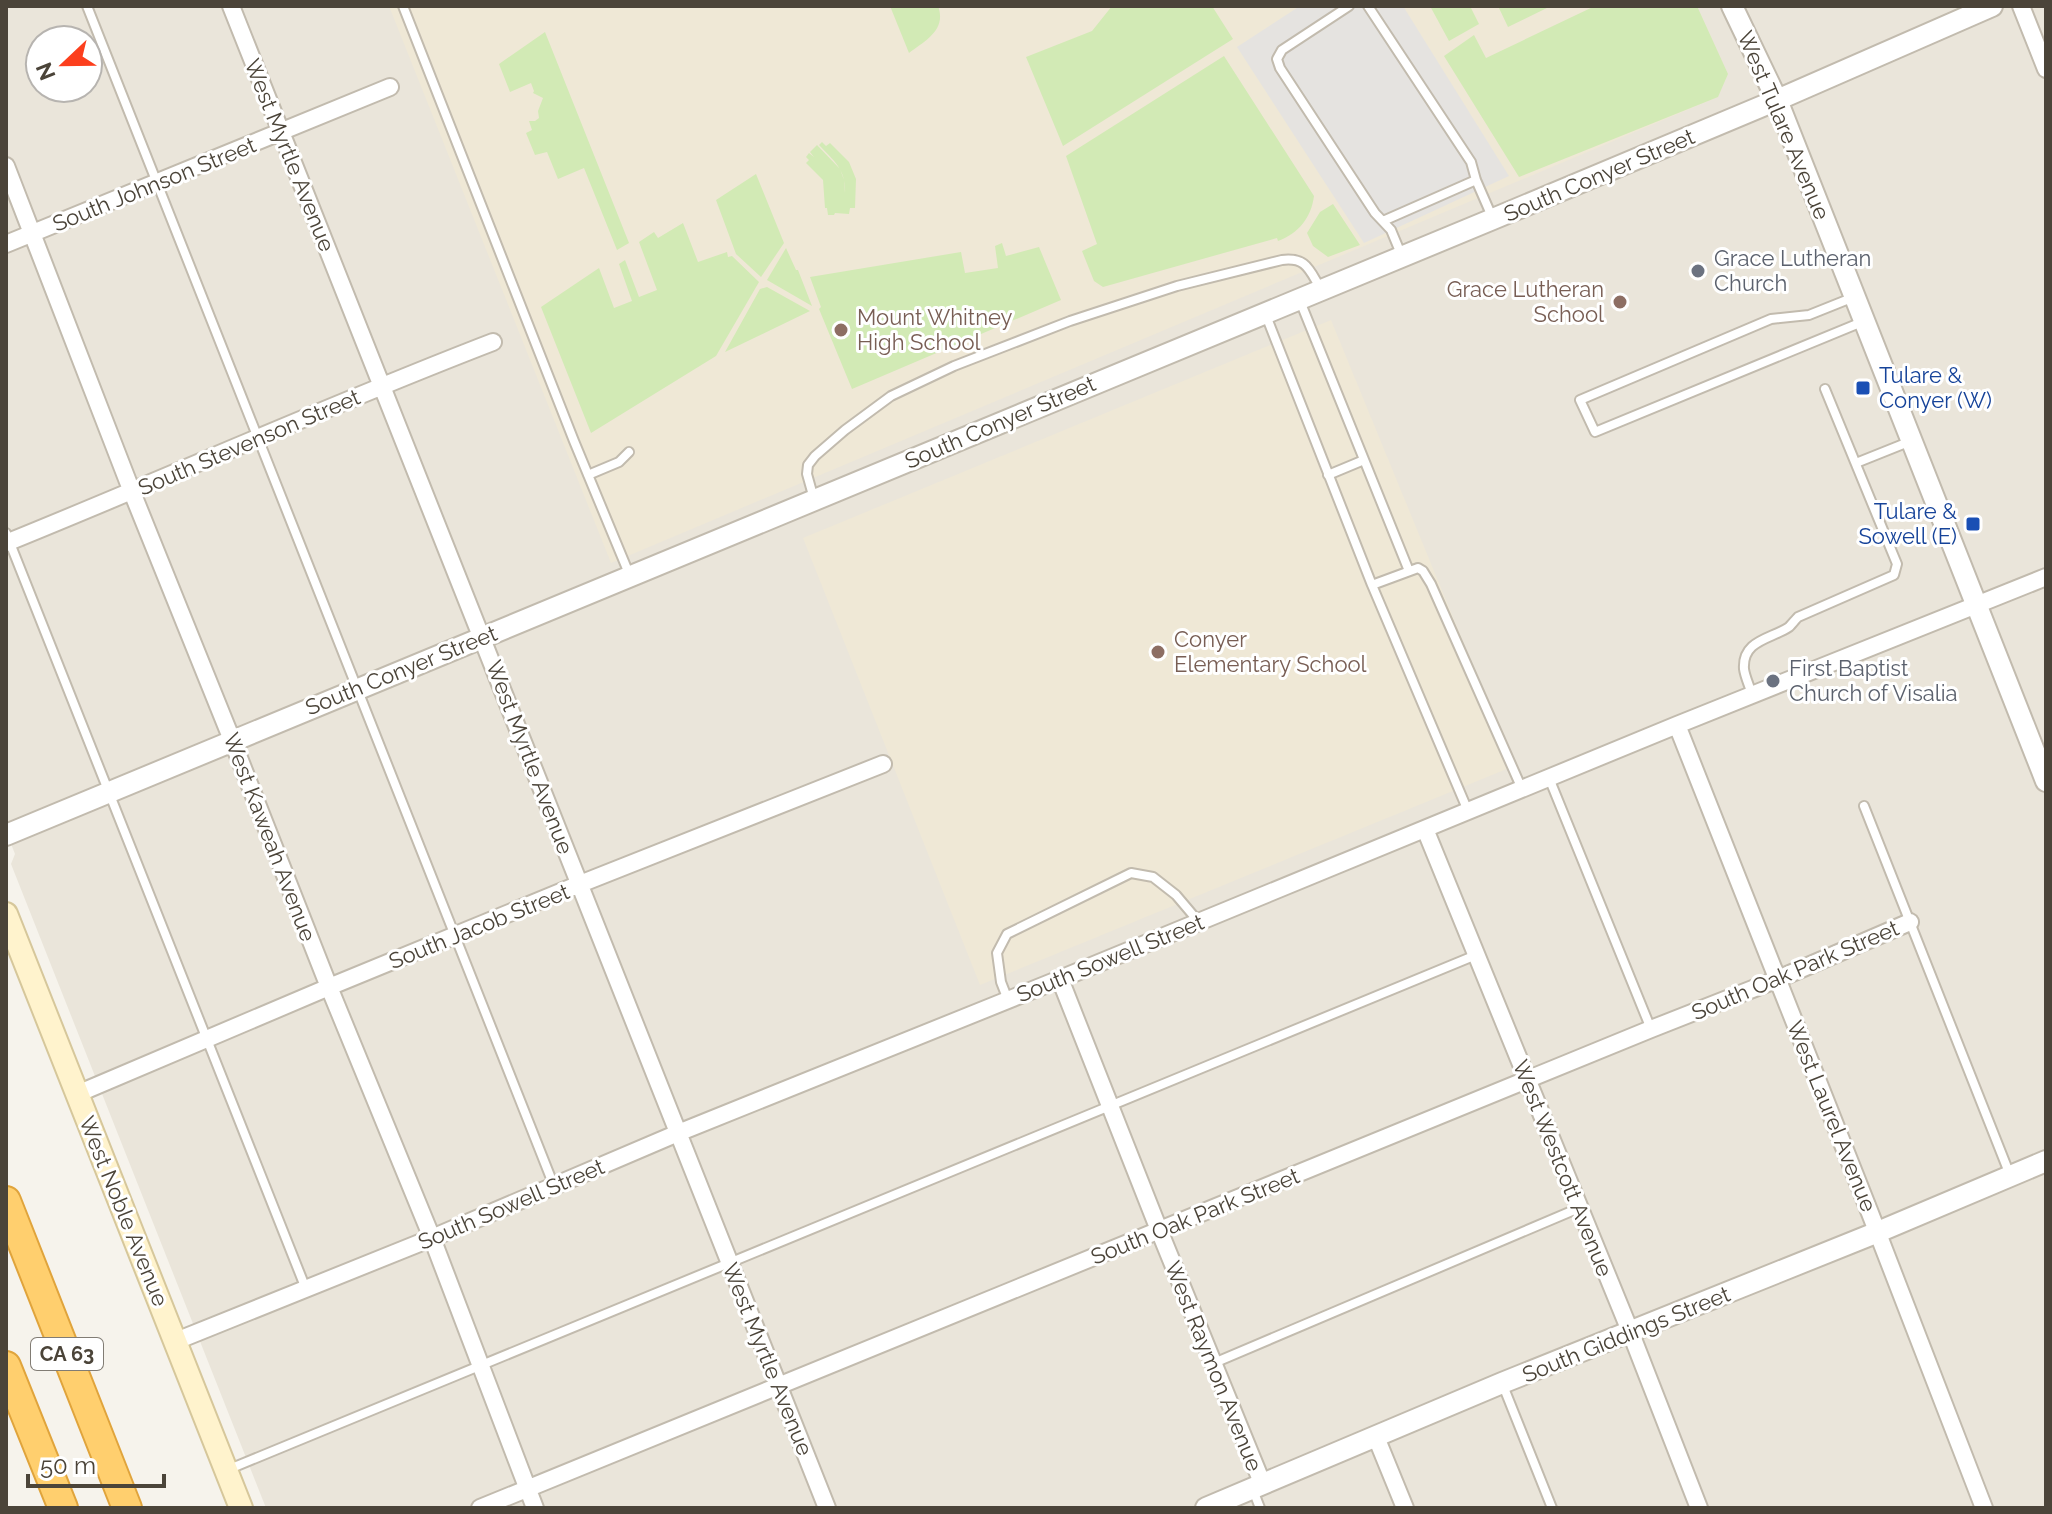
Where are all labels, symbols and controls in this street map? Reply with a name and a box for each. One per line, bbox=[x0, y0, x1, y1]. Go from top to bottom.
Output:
north arrow bbox=[24, 24, 104, 104]
street label: West Tulare Avenue bbox=[1732, 27, 1836, 223]
street label: West Myrtle Avenue bbox=[239, 55, 341, 255]
text: N bbox=[30, 59, 61, 84]
street label: South Conyer Street bbox=[1500, 123, 1699, 227]
street label: South Johnson Street bbox=[49, 131, 260, 237]
place label: Grace Lutheran Church bbox=[1714, 245, 1871, 296]
marker: Grace Lutheran Church bbox=[1689, 262, 1707, 280]
place label: Grace Lutheran School bbox=[1447, 276, 1604, 327]
marker: Grace Lutheran School bbox=[1611, 293, 1629, 311]
place label: Mount Whitney High School bbox=[857, 304, 1013, 355]
marker: Mount Whitney High School bbox=[832, 321, 850, 339]
place label: Tulare & Conyer (W) bbox=[1879, 362, 1992, 413]
street label: South Conyer Street bbox=[901, 370, 1100, 474]
marker: Tulare & Conyer (W) bbox=[1854, 379, 1872, 397]
street label: South Stevenson Street bbox=[134, 383, 364, 501]
place label: Tulare & Sowell (E) bbox=[1858, 498, 1957, 549]
marker: Tulare & Sowell (E) bbox=[1964, 515, 1982, 533]
street label: South Conyer Street bbox=[301, 619, 501, 720]
place label: Conyer Elementary School bbox=[1174, 626, 1367, 677]
marker: Conyer Elementary School bbox=[1149, 643, 1167, 661]
place label: First Baptist Church of Visalia bbox=[1789, 655, 1958, 706]
street label: West Myrtle Avenue bbox=[481, 656, 579, 858]
marker: First Baptist Church of Visalia bbox=[1764, 672, 1782, 690]
street label: West Kaweah Avenue bbox=[218, 729, 322, 945]
street label: South Jacob Street bbox=[385, 878, 574, 974]
street label: South Sowell Street bbox=[1013, 908, 1208, 1007]
street label: South Oak Park Street bbox=[1687, 914, 1903, 1025]
street label: West Laurel Avenue bbox=[1782, 1017, 1882, 1215]
street label: West Westcott Avenue bbox=[1508, 1056, 1618, 1280]
street label: West Noble Avenue bbox=[74, 1112, 174, 1310]
street label: South Sowell Street bbox=[414, 1153, 609, 1255]
street label: South Oak Park Street bbox=[1087, 1162, 1304, 1270]
street label: West Raymon Avenue bbox=[1160, 1257, 1268, 1475]
street label: West Myrtle Avenue bbox=[717, 1259, 819, 1459]
street label: South Giddings Street bbox=[1518, 1280, 1734, 1388]
road number: CA 63 bbox=[31, 1338, 103, 1370]
scale bar bbox=[28, 1438, 164, 1488]
text: 50 m bbox=[40, 1451, 96, 1480]

